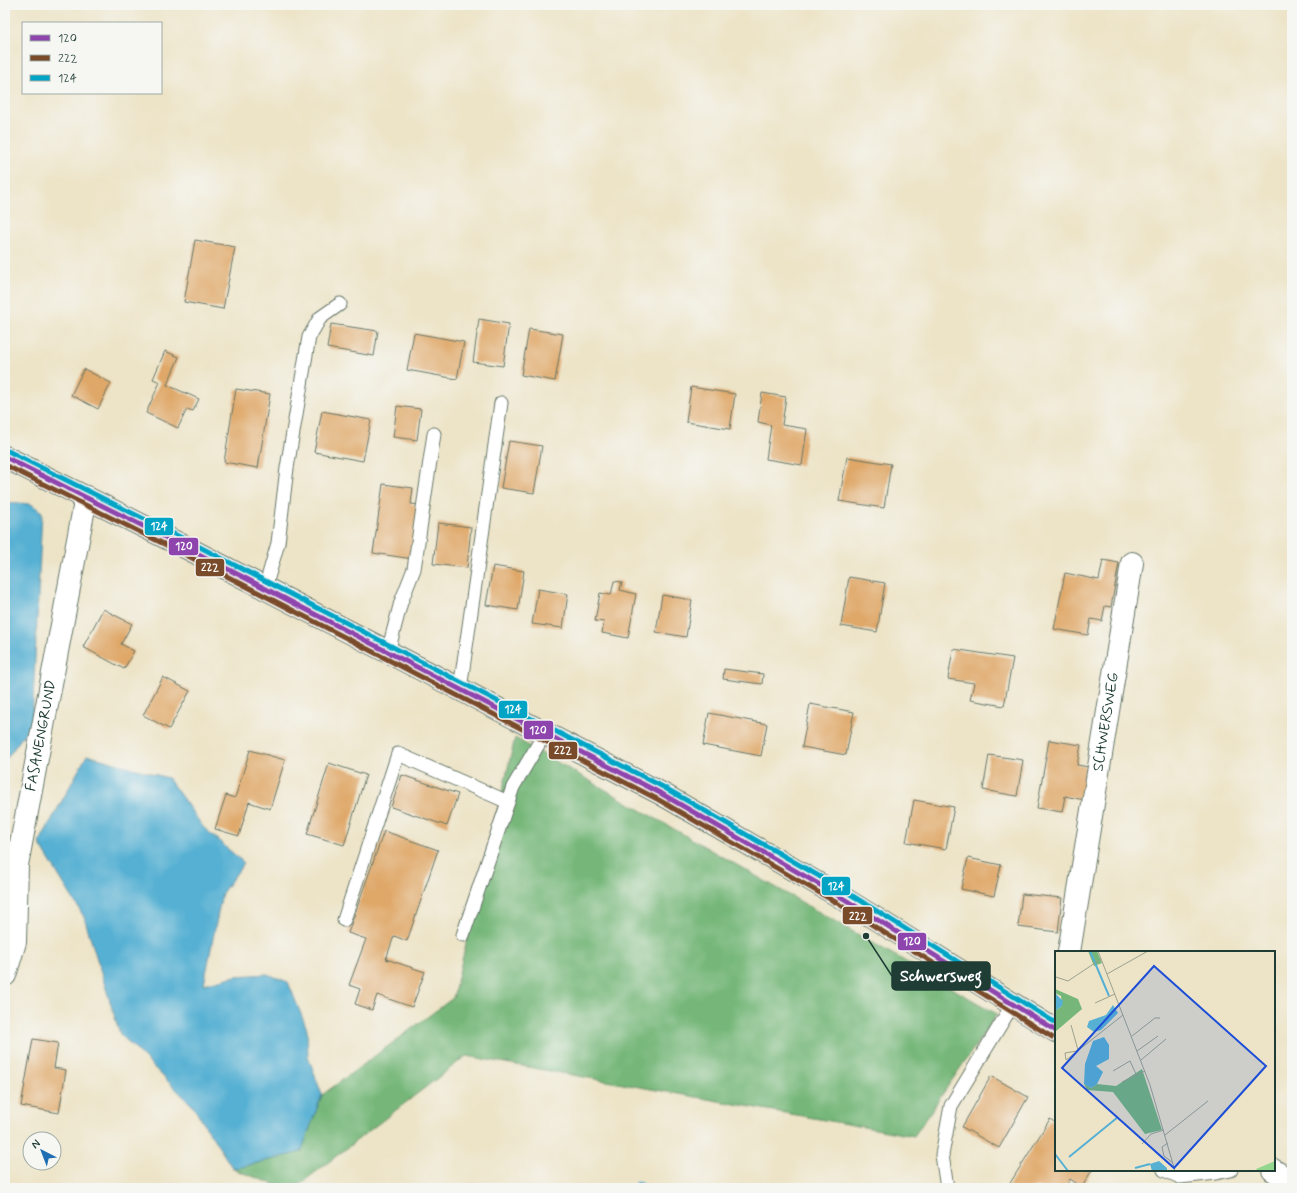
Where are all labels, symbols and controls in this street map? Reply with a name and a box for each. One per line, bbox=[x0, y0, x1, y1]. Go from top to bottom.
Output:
legend bbox=[22, 22, 162, 94]
text: 120 bbox=[58, 31, 77, 47]
text: 222 bbox=[58, 51, 77, 67]
text: 124 bbox=[58, 71, 77, 87]
line badge: 124 bbox=[144, 517, 174, 536]
text: 124 bbox=[150, 520, 168, 534]
line badge: 120 bbox=[168, 537, 199, 556]
text: 120 bbox=[175, 540, 193, 554]
line badge: 222 bbox=[195, 558, 225, 577]
text: 222 bbox=[201, 561, 219, 575]
street label: SCHWERSWEG bbox=[1088, 671, 1124, 773]
street label: FASANENGRUND bbox=[21, 678, 61, 793]
line badge: 124 bbox=[498, 700, 528, 719]
text: 124 bbox=[504, 703, 522, 717]
line badge: 120 bbox=[523, 720, 554, 740]
text: 120 bbox=[529, 724, 547, 738]
line badge: 222 bbox=[548, 741, 578, 760]
text: 222 bbox=[554, 744, 572, 758]
line badge: 124 bbox=[821, 876, 851, 896]
text: 124 bbox=[827, 880, 845, 894]
line badge: 222 bbox=[842, 906, 873, 925]
text: 222 bbox=[849, 910, 867, 924]
line badge: 120 bbox=[897, 932, 927, 951]
text: 120 bbox=[903, 935, 921, 949]
inset map bbox=[1055, 951, 1275, 1171]
callout: Schwersweg bbox=[892, 962, 990, 990]
text: Schwersweg bbox=[900, 966, 982, 989]
north arrow bbox=[22, 1131, 62, 1171]
text: N bbox=[29, 1137, 43, 1152]

